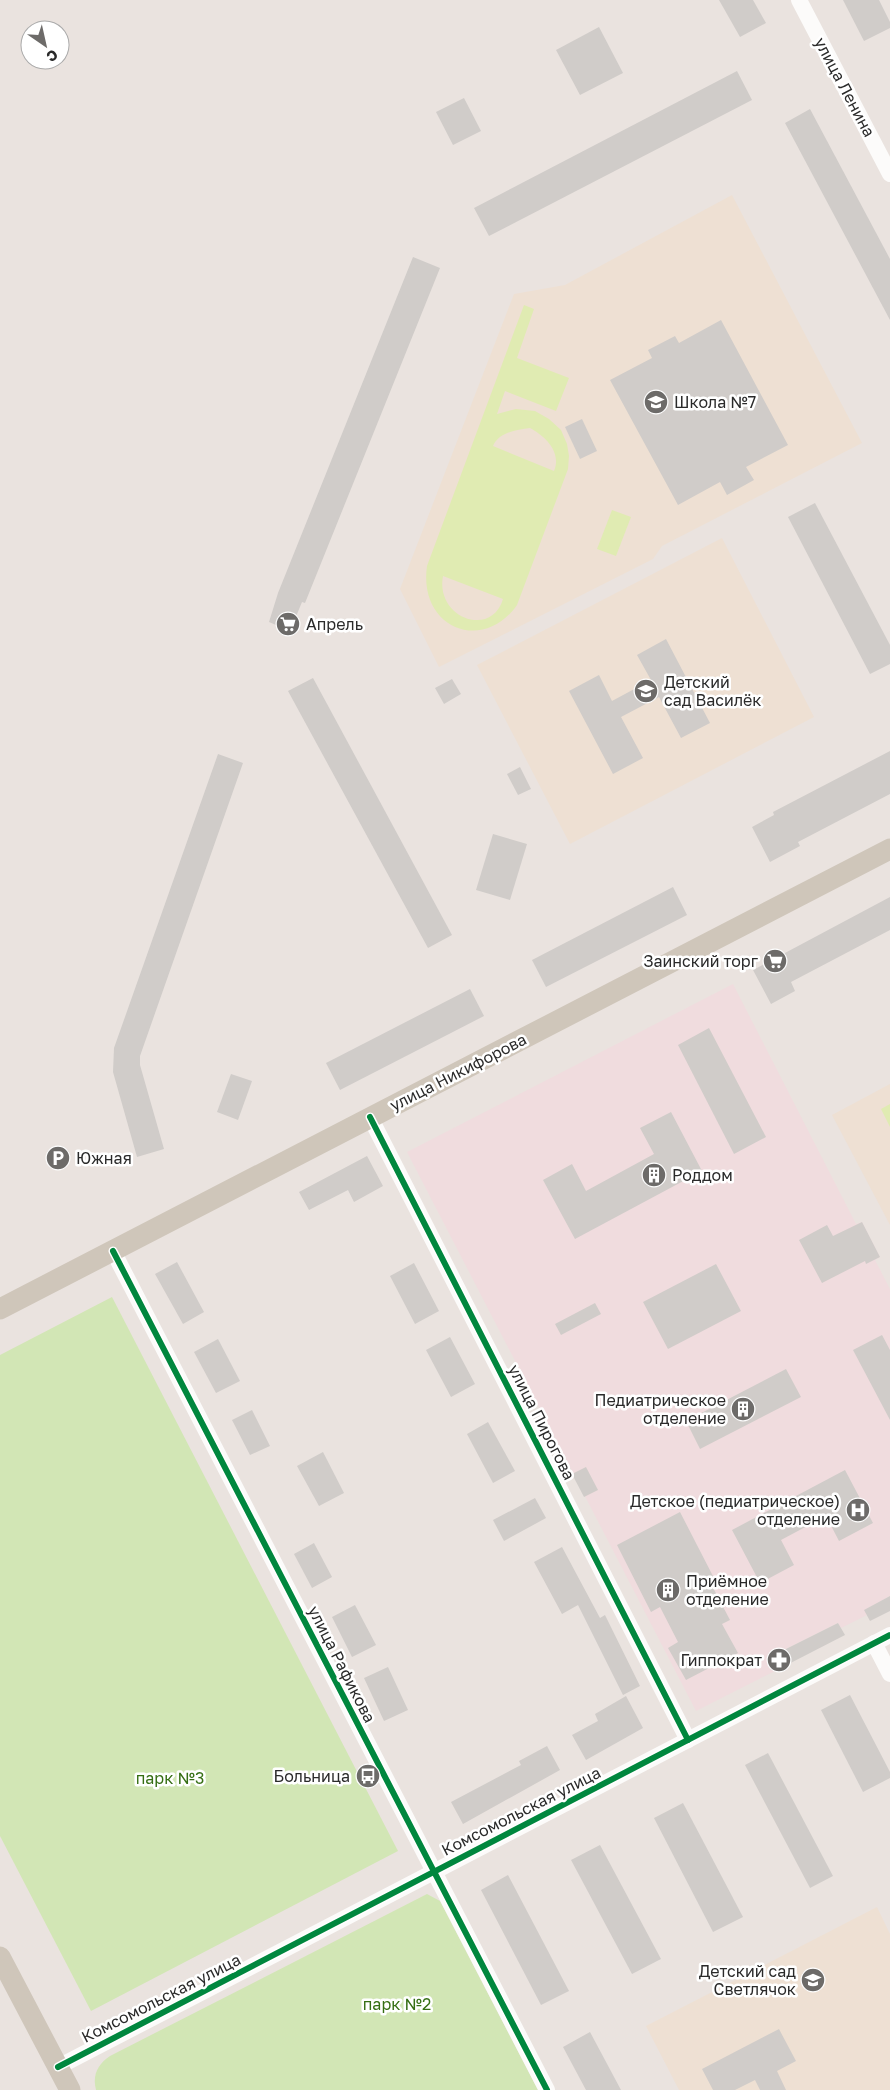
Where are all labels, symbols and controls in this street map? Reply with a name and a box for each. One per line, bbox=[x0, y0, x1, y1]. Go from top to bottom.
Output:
north arrow bbox=[20, 20, 70, 70]
street label: улица Ленина bbox=[810, 34, 880, 140]
text: С bbox=[44, 46, 61, 66]
school or university icon: Школа №7 bbox=[643, 389, 669, 415]
place label: Школа №7 bbox=[674, 392, 756, 412]
supermarket icon: Апрель bbox=[275, 611, 301, 637]
place label: Апрель bbox=[306, 614, 363, 634]
place label: Детский сад Василёк bbox=[664, 672, 762, 710]
school or university icon: Детский сад Василёк bbox=[633, 678, 659, 704]
supermarket icon: Заинский торг bbox=[762, 948, 788, 974]
place label: Заинский торг bbox=[643, 951, 759, 971]
street label: улица Никифорова bbox=[386, 1029, 530, 1115]
parking icon: Южная bbox=[45, 1145, 71, 1171]
place label: Южная bbox=[76, 1148, 132, 1168]
building icon: Роддом bbox=[641, 1162, 667, 1188]
place label: Роддом bbox=[672, 1165, 733, 1185]
street label: улица Пирогова bbox=[504, 1361, 580, 1483]
place label: Педиатрическое отделение bbox=[594, 1390, 726, 1428]
building icon: Педиатрическое отделение bbox=[730, 1396, 756, 1422]
place label: Детское (педиатрическое) отделение bbox=[630, 1491, 840, 1529]
hospital icon: Детское (педиатрическое) отделение bbox=[845, 1497, 871, 1523]
place label: Приёмное отделение bbox=[686, 1571, 769, 1609]
building icon: Приёмное отделение bbox=[655, 1577, 681, 1603]
street label: улица Рафикова bbox=[304, 1602, 380, 1726]
pharmacy icon: Гиппократ bbox=[766, 1647, 792, 1673]
place label: Гиппократ bbox=[680, 1650, 762, 1670]
street label: Комсомольская улица bbox=[438, 1762, 604, 1860]
bus stop icon: Больница bbox=[355, 1763, 381, 1789]
place label: Больница bbox=[274, 1766, 350, 1786]
park label: парк №3 bbox=[136, 1768, 204, 1788]
street label: Комсомольская улица bbox=[78, 1949, 244, 2047]
place label: Детский сад Светлячок bbox=[699, 1961, 796, 1999]
school or university icon: Детский сад Светлячок bbox=[800, 1967, 826, 1993]
park label: парк №2 bbox=[363, 1994, 431, 2014]

